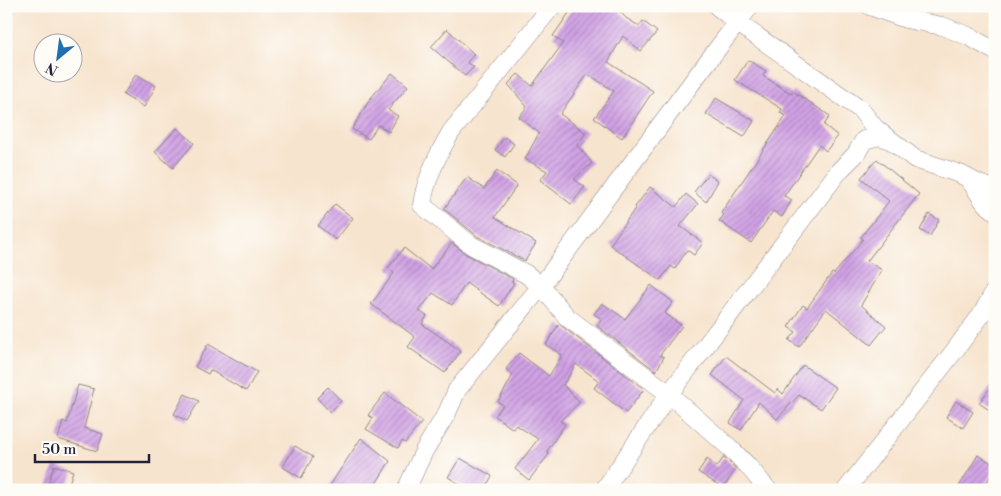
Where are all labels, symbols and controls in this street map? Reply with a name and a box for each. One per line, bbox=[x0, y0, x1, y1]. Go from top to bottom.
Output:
north arrow bbox=[32, 32, 82, 82]
text: N bbox=[43, 58, 61, 79]
scale bar bbox=[35, 431, 149, 463]
text: 50 m bbox=[42, 440, 76, 459]

